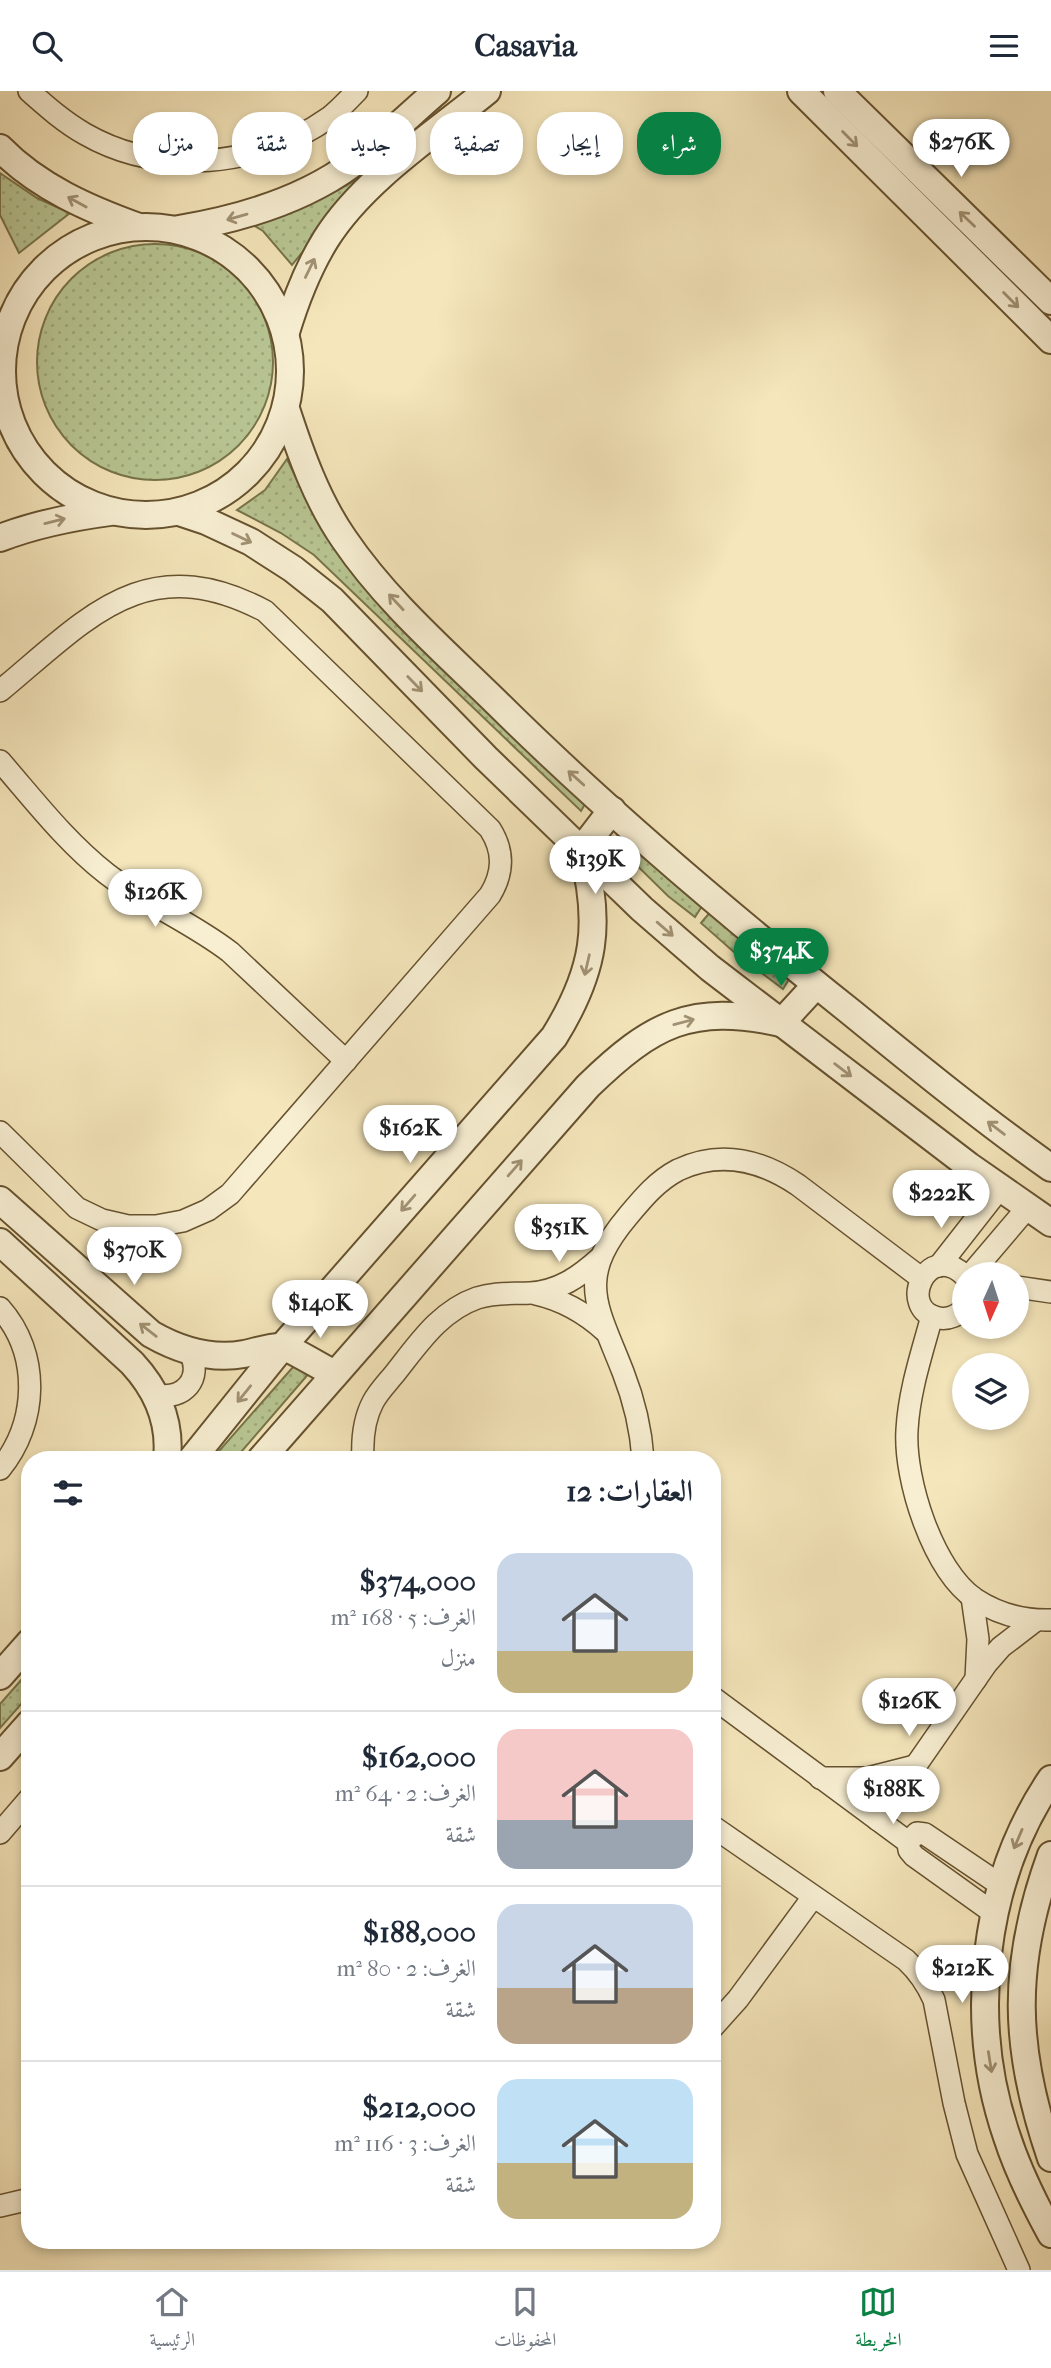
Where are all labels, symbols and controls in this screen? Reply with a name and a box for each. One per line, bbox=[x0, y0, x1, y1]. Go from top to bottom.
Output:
icon: search bbox=[28, 27, 66, 65]
text: Casavia bbox=[474, 27, 577, 64]
icon: menu bbox=[985, 27, 1023, 65]
chip: منزل bbox=[133, 112, 218, 175]
chip: شقة bbox=[232, 112, 312, 175]
chip: جديد bbox=[326, 112, 416, 175]
chip: تصفية bbox=[430, 112, 523, 175]
chip: إيجار bbox=[537, 112, 623, 175]
chip: شراء bbox=[637, 112, 721, 175]
pin: $276K bbox=[912, 119, 1010, 179]
text: $276K bbox=[929, 128, 993, 155]
one-way arrow bbox=[841, 131, 858, 148]
one-way arrow bbox=[68, 195, 88, 209]
one-way arrow bbox=[959, 210, 976, 227]
one-way arrow bbox=[226, 211, 248, 224]
one-way arrow bbox=[304, 258, 317, 279]
one-way arrow bbox=[1002, 291, 1019, 308]
one-way arrow bbox=[43, 514, 66, 527]
one-way arrow bbox=[231, 532, 252, 546]
one-way arrow bbox=[388, 594, 405, 612]
one-way arrow bbox=[406, 675, 423, 692]
one-way arrow bbox=[567, 770, 585, 786]
pin: $139K bbox=[546, 837, 644, 896]
text: $139K bbox=[565, 845, 625, 872]
pin: $126K bbox=[106, 869, 204, 929]
text: $126K bbox=[124, 878, 186, 905]
one-way arrow bbox=[655, 921, 673, 937]
pin: $374K bbox=[732, 929, 830, 988]
text: $374K bbox=[750, 937, 812, 964]
one-way arrow bbox=[580, 953, 594, 976]
one-way arrow bbox=[673, 1014, 695, 1027]
one-way arrow bbox=[833, 1063, 852, 1078]
pin: $162K bbox=[361, 1105, 459, 1165]
text: $162K bbox=[379, 1114, 441, 1141]
one-way arrow bbox=[986, 1121, 1005, 1136]
one-way arrow bbox=[507, 1160, 523, 1178]
pin: $222K bbox=[892, 1171, 990, 1230]
text: $222K bbox=[909, 1179, 973, 1206]
one-way arrow bbox=[400, 1194, 416, 1212]
pin: $351K bbox=[510, 1205, 608, 1264]
text: $351K bbox=[531, 1213, 587, 1240]
pin: $370K bbox=[85, 1227, 183, 1287]
text: $370K bbox=[103, 1236, 165, 1263]
north arrow bbox=[952, 1262, 1029, 1339]
map controls bbox=[952, 1262, 1029, 1430]
pin: $140K bbox=[271, 1281, 369, 1340]
text: $140K bbox=[288, 1289, 352, 1316]
one-way arrow bbox=[139, 1322, 157, 1337]
button: layers bbox=[952, 1353, 1029, 1430]
one-way arrow bbox=[237, 1385, 252, 1403]
icon: filters bbox=[49, 1474, 87, 1512]
text: العقارات: 12 bbox=[566, 1474, 693, 1509]
text: $374,000 bbox=[359, 1564, 476, 1599]
icon: home bbox=[553, 1581, 637, 1665]
text: الغرف: 5 · 168 m² bbox=[330, 1604, 476, 1631]
text: منزل bbox=[441, 1645, 476, 1672]
pin: $126K bbox=[860, 1679, 958, 1738]
text: $126K bbox=[878, 1687, 940, 1714]
text: $162,000 bbox=[361, 1740, 476, 1775]
icon: home bbox=[553, 1757, 637, 1841]
pin: $188K bbox=[844, 1767, 942, 1826]
text: $188K bbox=[863, 1775, 923, 1802]
text: الغرف: 2 · 64 m² bbox=[335, 1780, 476, 1807]
text: شقة bbox=[446, 1821, 476, 1848]
one-way arrow bbox=[1011, 1827, 1024, 1849]
text: $188,000 bbox=[363, 1915, 476, 1950]
icon: home bbox=[553, 1932, 637, 2016]
pin: $212K bbox=[913, 1945, 1011, 2005]
text: $212K bbox=[931, 1954, 993, 1981]
text: الغرف: 2 · 80 m² bbox=[336, 1955, 476, 1982]
text: شقة bbox=[446, 1996, 476, 2023]
one-way arrow bbox=[984, 2050, 997, 2072]
text: $212,000 bbox=[362, 2090, 476, 2125]
icon: home bbox=[553, 2107, 637, 2191]
text: الغرف: 3 · 116 m² bbox=[334, 2130, 476, 2157]
text: شقة bbox=[446, 2171, 476, 2198]
tab: الرئيسية bbox=[149, 2283, 195, 2358]
tab: المحفوظات bbox=[494, 2283, 557, 2358]
tab: الخريطة bbox=[855, 2283, 902, 2358]

